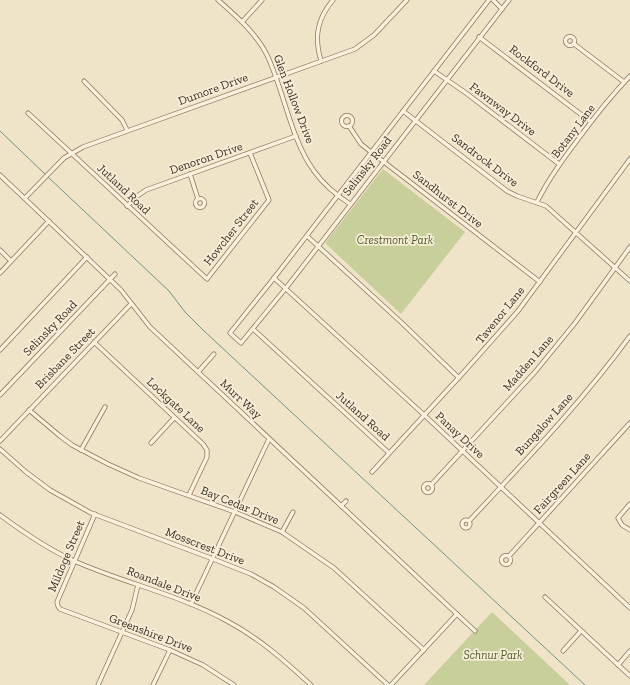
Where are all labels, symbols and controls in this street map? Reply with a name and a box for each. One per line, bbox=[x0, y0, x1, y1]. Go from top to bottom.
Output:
street label: Rockford Drive bbox=[507, 42, 578, 100]
street label: Glen Hollow Drive bbox=[271, 53, 318, 146]
street label: Dumore Drive bbox=[176, 70, 250, 108]
street label: Fawnway Drive bbox=[467, 79, 539, 139]
street label: Botany Lane bbox=[548, 101, 598, 161]
street label: Sandrock Drive bbox=[449, 130, 521, 190]
street label: Selinsky Road bbox=[340, 133, 395, 198]
street label: Denoron Drive bbox=[168, 139, 245, 177]
street label: Jutland Road bbox=[95, 161, 154, 217]
street label: Sandhurst Drive bbox=[410, 167, 486, 231]
street label: Howcher Street bbox=[201, 195, 262, 268]
park label: Crestmont Park bbox=[357, 233, 434, 247]
street label: Tavenor Lane bbox=[473, 283, 528, 346]
street label: Selinsky Road bbox=[20, 297, 80, 359]
street label: Brisbane Street bbox=[32, 324, 98, 392]
street label: Madden Lane bbox=[500, 332, 556, 394]
street label: Lockgate Lane bbox=[144, 375, 208, 436]
street label: Murr Way bbox=[217, 376, 265, 422]
street label: Jutland Road bbox=[333, 388, 393, 444]
street label: Bungalow Lane bbox=[512, 390, 576, 458]
street label: Panay Drive bbox=[433, 409, 488, 461]
street label: Fairgreen Lane bbox=[531, 449, 594, 517]
street label: Bay Cedar Drive bbox=[199, 483, 281, 527]
street label: Mildoge Street bbox=[45, 518, 88, 594]
street label: Mosscrest Drive bbox=[163, 524, 247, 568]
street label: Roandale Drive bbox=[125, 563, 203, 605]
street label: Greenshire Drive bbox=[107, 611, 195, 656]
park label: Schnur Park bbox=[464, 648, 523, 662]

